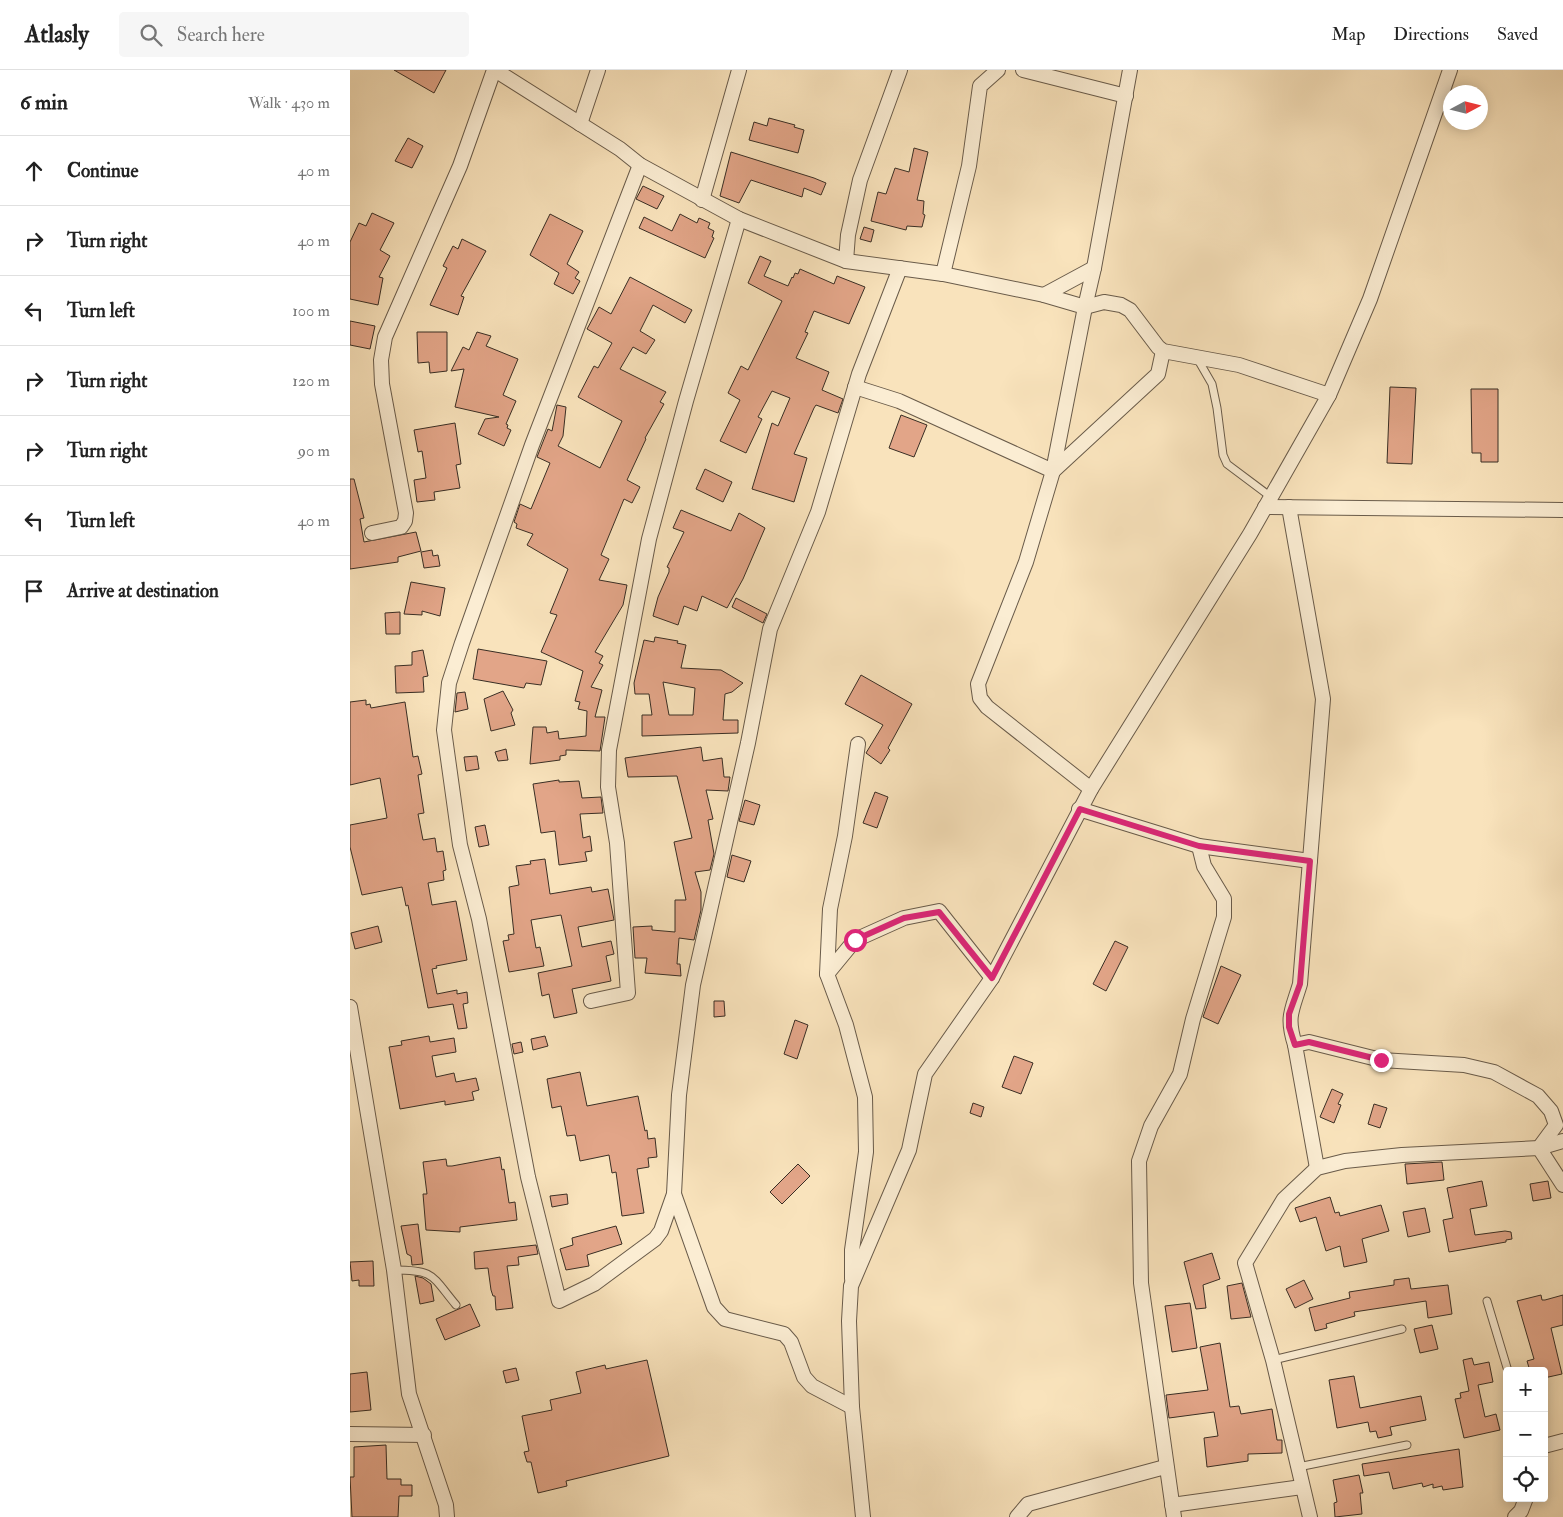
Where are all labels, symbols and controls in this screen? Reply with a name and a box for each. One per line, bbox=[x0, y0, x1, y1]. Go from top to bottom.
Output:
search box bbox=[119, 12, 469, 57]
text: Atlasly bbox=[25, 19, 89, 50]
icon: search bbox=[137, 21, 165, 49]
text: Search here bbox=[177, 23, 265, 47]
text: Map bbox=[1332, 23, 1365, 46]
text: Directions bbox=[1393, 23, 1469, 46]
text: Saved bbox=[1497, 23, 1538, 46]
north arrow bbox=[1443, 85, 1488, 130]
text: 6 min bbox=[20, 89, 68, 116]
text: Walk · 430 m bbox=[248, 93, 330, 113]
icon: ahead bbox=[20, 157, 48, 185]
text: Continue bbox=[67, 159, 138, 183]
text: 40 m bbox=[297, 161, 330, 181]
icon: right bbox=[20, 227, 48, 255]
text: Turn right bbox=[67, 229, 147, 253]
text: 40 m bbox=[297, 231, 330, 251]
icon: left bbox=[20, 297, 48, 325]
text: Turn left bbox=[67, 299, 135, 323]
text: 100 m bbox=[292, 301, 330, 321]
icon: right bbox=[20, 367, 48, 395]
text: Turn right bbox=[67, 369, 147, 393]
text: 120 m bbox=[292, 371, 330, 391]
icon: right bbox=[20, 437, 48, 465]
text: Turn right bbox=[67, 439, 147, 463]
text: 90 m bbox=[298, 441, 330, 461]
icon: left bbox=[20, 507, 48, 535]
text: Turn left bbox=[67, 509, 135, 533]
text: 40 m bbox=[297, 511, 330, 531]
icon: arrive bbox=[20, 577, 48, 605]
text: Arrive at destination bbox=[67, 579, 219, 603]
route start bbox=[844, 929, 867, 952]
route end bbox=[1370, 1049, 1393, 1072]
map controls bbox=[1503, 1367, 1548, 1502]
button: + bbox=[1503, 1367, 1548, 1412]
button: − bbox=[1503, 1412, 1548, 1457]
button: locate bbox=[1503, 1457, 1548, 1502]

